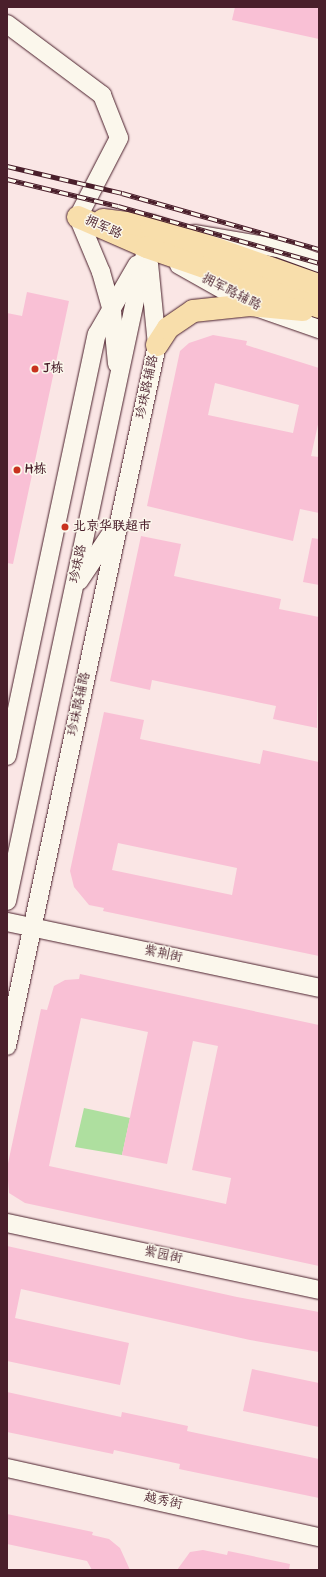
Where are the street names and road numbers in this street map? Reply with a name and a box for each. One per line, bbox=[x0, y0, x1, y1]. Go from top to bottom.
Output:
street label: 拥军路 bbox=[82, 213, 124, 243]
street label: 拥军路辅路 bbox=[199, 271, 263, 315]
street label: 珍珠路辅路 bbox=[134, 354, 162, 420]
street label: 珍珠路 bbox=[67, 543, 91, 585]
street label: 珍珠路辅路 bbox=[66, 671, 94, 737]
street label: 紫荆街 bbox=[142, 943, 184, 967]
street label: 紫园街 bbox=[142, 1244, 184, 1268]
street label: 越秀街 bbox=[142, 1490, 184, 1514]

